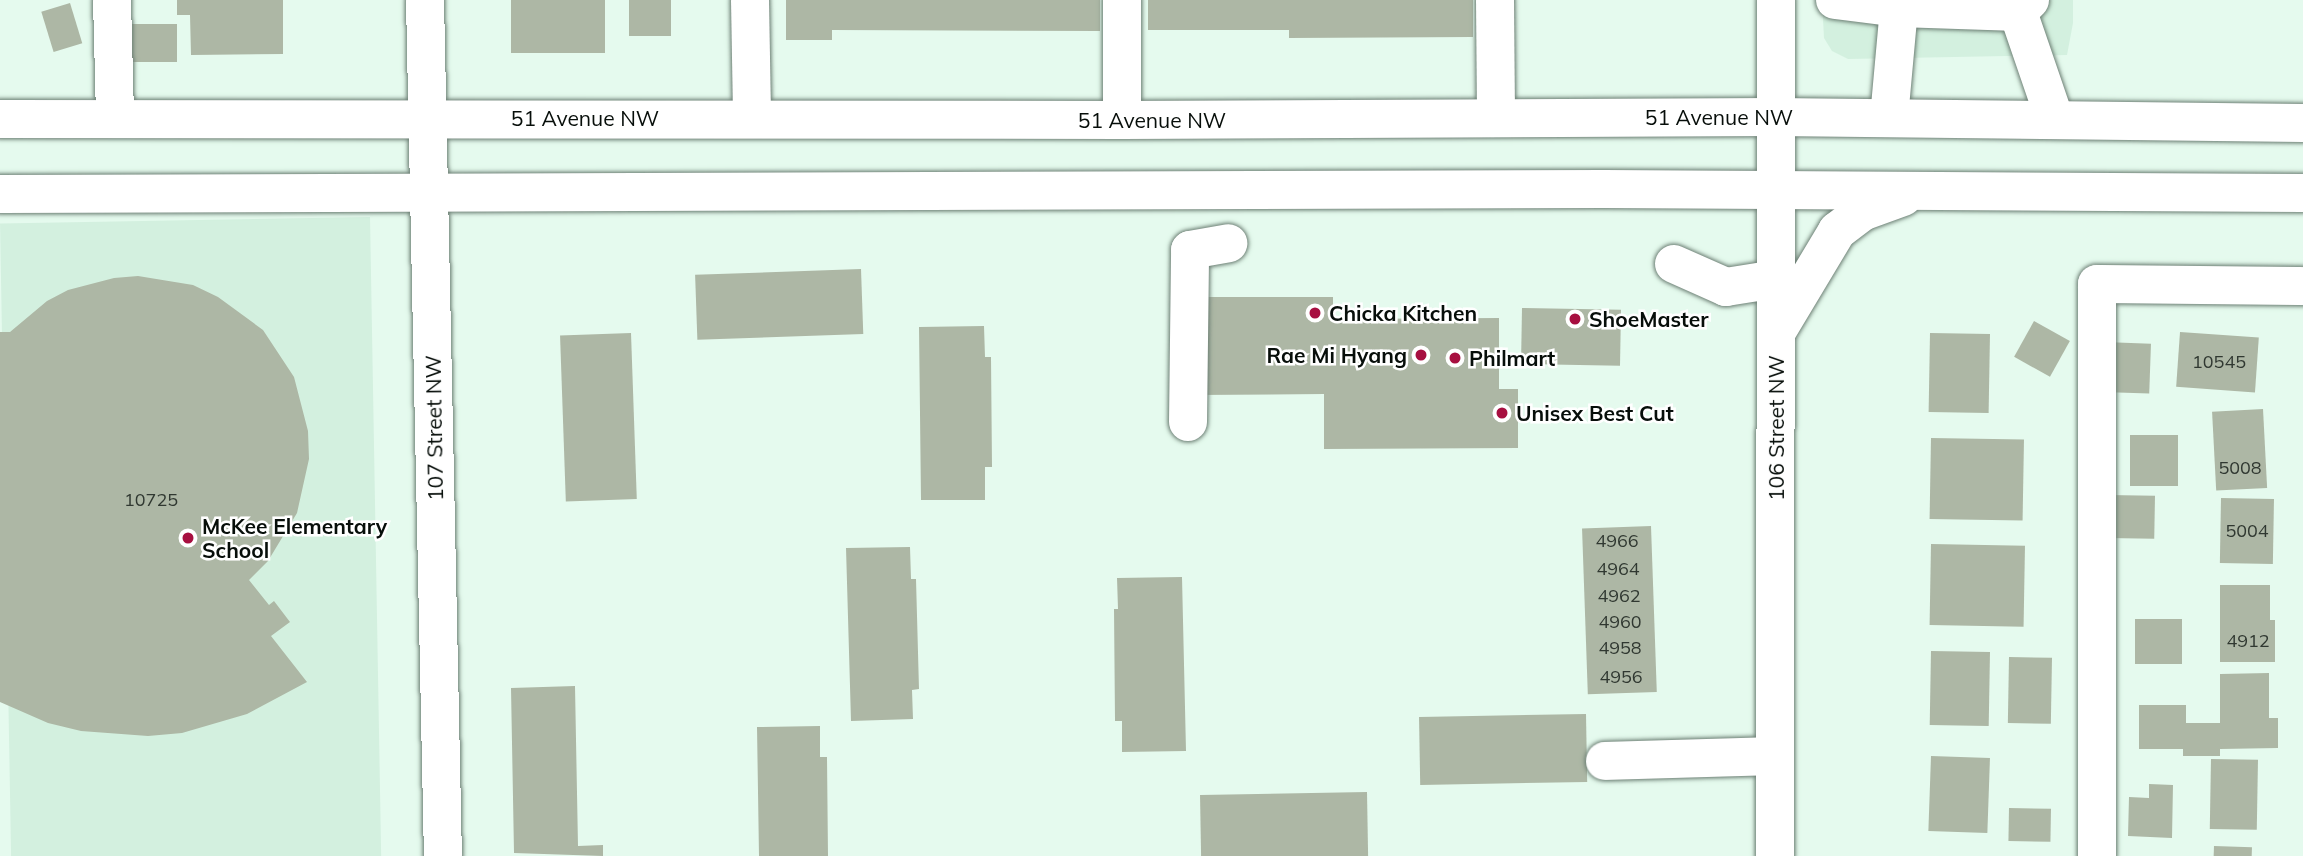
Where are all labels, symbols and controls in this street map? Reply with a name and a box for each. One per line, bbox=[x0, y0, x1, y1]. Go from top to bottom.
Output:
street label: 51 Avenue NW bbox=[1645, 104, 1793, 130]
street label: 51 Avenue NW bbox=[511, 105, 659, 131]
street label: 51 Avenue NW bbox=[1078, 107, 1226, 133]
place label: Chicka Kitchen bbox=[1329, 300, 1477, 326]
marker: Chicka Kitchen bbox=[1307, 305, 1323, 321]
place label: ShoeMaster bbox=[1589, 306, 1708, 332]
marker: ShoeMaster bbox=[1567, 311, 1583, 327]
place label: Rae Mi Hyang bbox=[1266, 342, 1407, 368]
place label: Philmart bbox=[1469, 345, 1555, 371]
marker: Rae Mi Hyang bbox=[1413, 347, 1429, 363]
marker: Philmart bbox=[1447, 350, 1463, 366]
house number: 10545 bbox=[2192, 351, 2246, 373]
street label: 107 Street NW bbox=[420, 355, 448, 501]
street label: 106 Street NW bbox=[1763, 355, 1789, 501]
place label: Unisex Best Cut bbox=[1516, 400, 1674, 426]
marker: Unisex Best Cut bbox=[1494, 405, 1510, 421]
house number: 5008 bbox=[2218, 457, 2262, 479]
house number: 10725 bbox=[124, 489, 178, 511]
place label: McKee Elementary School bbox=[202, 513, 387, 563]
house number: 5004 bbox=[2225, 520, 2269, 542]
marker: McKee Elementary School bbox=[180, 530, 196, 546]
house number: 4966 bbox=[1595, 530, 1639, 552]
house number: 4964 bbox=[1596, 558, 1640, 580]
house number: 4962 bbox=[1597, 585, 1641, 607]
house number: 4960 bbox=[1598, 611, 1642, 633]
house number: 4912 bbox=[2226, 630, 2270, 652]
house number: 4958 bbox=[1598, 637, 1642, 659]
house number: 4956 bbox=[1599, 666, 1643, 688]

